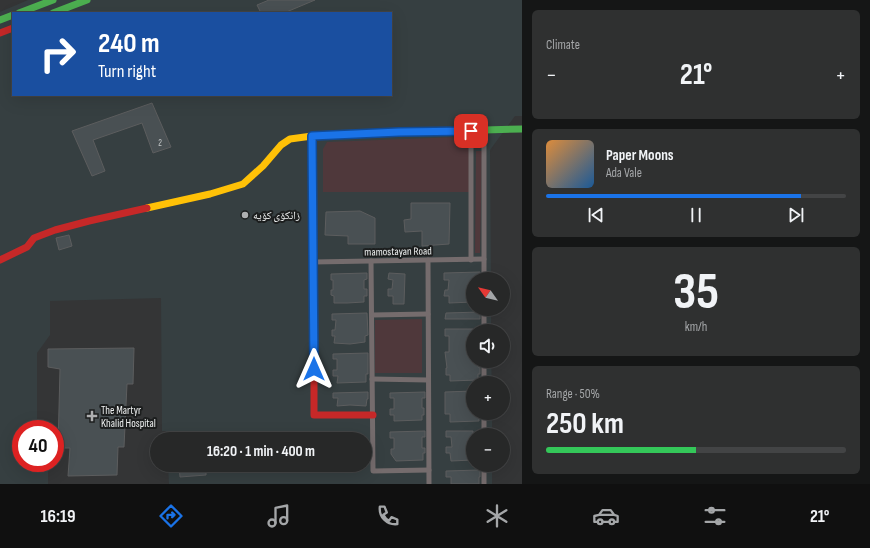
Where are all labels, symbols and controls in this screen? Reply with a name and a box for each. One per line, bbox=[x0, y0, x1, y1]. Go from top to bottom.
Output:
text: 240 m bbox=[98, 27, 159, 60]
icon: right bbox=[32, 28, 84, 80]
text: Climate bbox=[546, 37, 580, 53]
text: 21° bbox=[680, 57, 712, 93]
text: Turn right bbox=[98, 61, 156, 82]
text: − bbox=[546, 62, 557, 89]
text: + bbox=[835, 62, 846, 89]
pin bbox=[454, 114, 488, 148]
icon: arrive bbox=[460, 120, 482, 142]
house number: 2 bbox=[158, 138, 162, 149]
text: Paper Moons bbox=[606, 146, 674, 165]
text: Ada Vale bbox=[606, 165, 642, 181]
icon: previous bbox=[585, 204, 607, 226]
icon: pause bbox=[685, 204, 707, 226]
icon: next bbox=[785, 204, 807, 226]
place label: زانکۆی کۆیە bbox=[253, 209, 300, 222]
marker: زانکۆی کۆیە bbox=[240, 210, 250, 220]
street label: mamostayan Road bbox=[364, 244, 432, 259]
text: 35 bbox=[673, 261, 719, 324]
north arrow bbox=[466, 272, 510, 316]
map controls bbox=[466, 272, 510, 472]
text: km/h bbox=[685, 319, 707, 335]
button: sound bbox=[466, 324, 510, 368]
position arrow bbox=[293, 348, 335, 390]
button: + bbox=[466, 376, 510, 420]
text: Range · 50% bbox=[546, 386, 600, 402]
place label: The Martyr Khalid Hospital bbox=[101, 404, 156, 430]
text: 250 km bbox=[546, 406, 624, 442]
marker: The Martyr Khalid Hospital bbox=[86, 410, 98, 422]
speed limit sign: 40 bbox=[12, 420, 64, 472]
button: − bbox=[466, 428, 510, 472]
text: 16:20 · 1 min · 400 m bbox=[207, 442, 315, 461]
icon: directions bbox=[157, 502, 185, 530]
icon: music bbox=[265, 502, 293, 530]
icon: phone bbox=[374, 502, 402, 530]
icon: climate bbox=[483, 502, 511, 530]
icon: car bbox=[592, 502, 620, 530]
icon: filters bbox=[701, 502, 729, 530]
text: 16:19 bbox=[40, 506, 76, 527]
text: 21° bbox=[810, 506, 830, 527]

